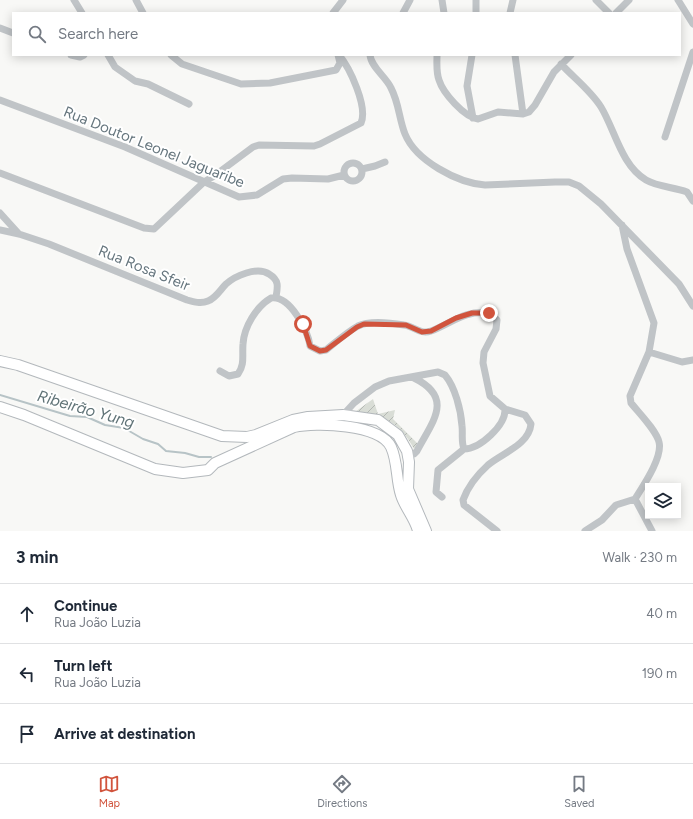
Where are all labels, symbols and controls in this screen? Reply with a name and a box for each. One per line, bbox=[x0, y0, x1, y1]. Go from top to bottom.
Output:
search box bbox=[12, 12, 681, 56]
icon: search bbox=[26, 23, 48, 45]
text: Search here bbox=[58, 25, 138, 43]
street label: Rua Doutor Leonel Jaguaribe bbox=[61, 102, 247, 192]
street label: Rua Rosa Sfeir bbox=[96, 241, 192, 295]
route end bbox=[480, 304, 498, 322]
route start bbox=[294, 315, 312, 333]
water label: Ribeirão Yung bbox=[35, 386, 137, 432]
map controls bbox=[645, 483, 681, 519]
button: layers bbox=[645, 483, 681, 519]
text: 3 min bbox=[16, 547, 58, 567]
text: Walk · 230 m bbox=[603, 550, 677, 565]
text: Continue bbox=[54, 597, 117, 615]
icon: ahead bbox=[16, 603, 38, 625]
text: 40 m bbox=[646, 606, 677, 621]
text: Rua João Luzia bbox=[54, 615, 141, 630]
text: Turn left bbox=[54, 657, 112, 675]
icon: left bbox=[16, 663, 38, 685]
text: 190 m bbox=[642, 666, 677, 681]
text: Rua João Luzia bbox=[54, 675, 141, 690]
icon: arrive bbox=[16, 723, 38, 745]
text: Arrive at destination bbox=[54, 725, 195, 743]
tab: Map bbox=[98, 773, 120, 810]
tab: Directions bbox=[317, 773, 367, 810]
tab: Saved bbox=[564, 773, 595, 810]

